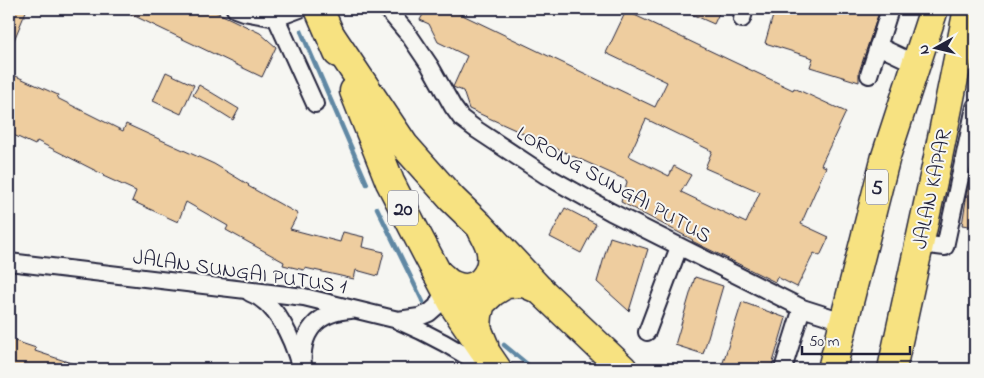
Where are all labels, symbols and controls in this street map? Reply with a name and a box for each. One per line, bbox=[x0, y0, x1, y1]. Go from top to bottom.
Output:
north arrow bbox=[912, 22, 962, 72]
text: N bbox=[914, 43, 936, 56]
street label: LORONG SUNGAI PUTUS bbox=[510, 120, 716, 252]
street label: JALAN KAPAR bbox=[906, 126, 960, 252]
road number: 5 bbox=[866, 170, 888, 204]
road number: 20 bbox=[388, 190, 418, 226]
street label: JALAN SUNGAI PUTUS 1 bbox=[131, 243, 349, 303]
scale bar bbox=[802, 323, 909, 355]
text: 50 m bbox=[809, 331, 840, 353]

